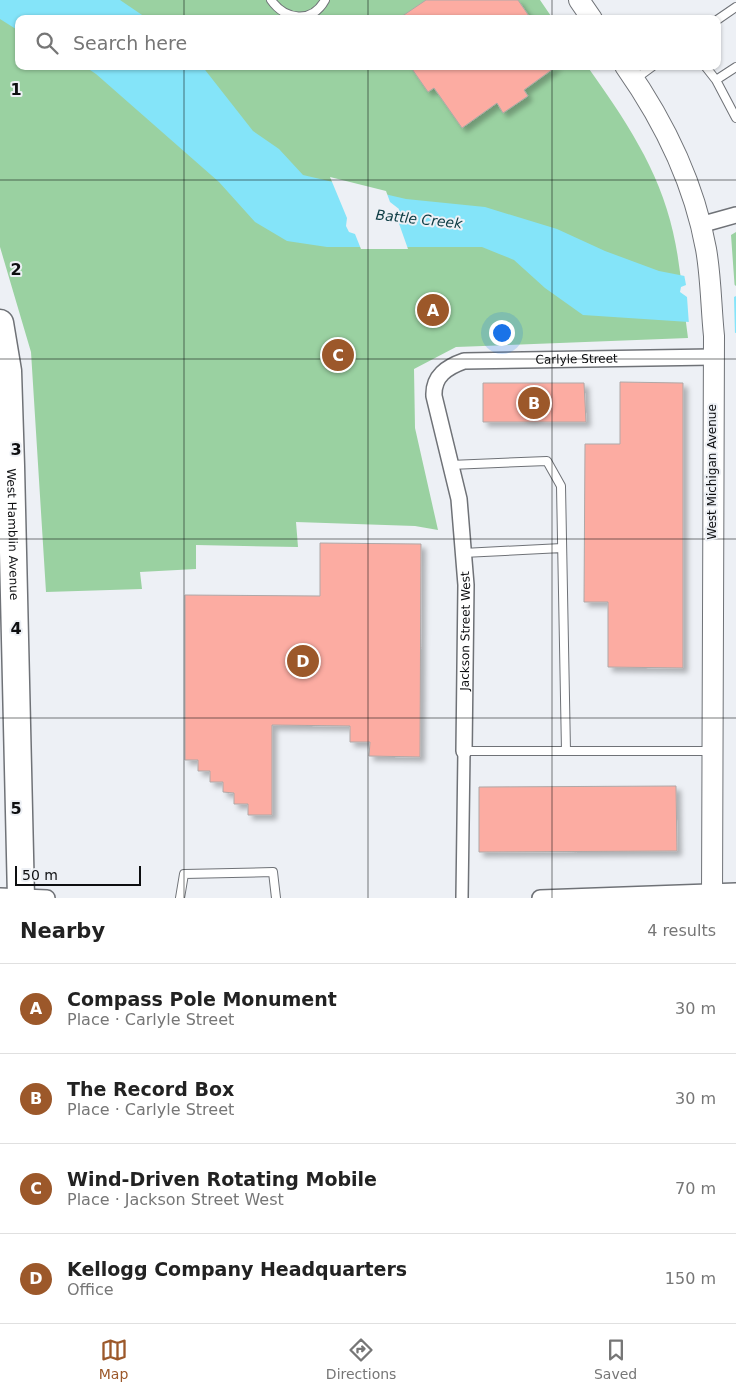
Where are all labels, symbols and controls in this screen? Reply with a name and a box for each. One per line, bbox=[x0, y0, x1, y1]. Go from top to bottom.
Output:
search box bbox=[15, 15, 721, 70]
icon: search bbox=[33, 29, 61, 57]
text: Search here bbox=[73, 32, 187, 54]
text: 1 bbox=[10, 80, 22, 99]
water label: Battle Creek bbox=[375, 206, 464, 232]
text: 2 bbox=[10, 260, 22, 279]
pin: A bbox=[417, 291, 449, 329]
your location bbox=[489, 320, 515, 346]
pin: C bbox=[322, 336, 354, 374]
street label: Carlyle Street bbox=[535, 352, 618, 367]
pin: B bbox=[518, 384, 550, 422]
street label: West Michigan Avenue bbox=[705, 404, 719, 540]
text: 3 bbox=[10, 440, 22, 459]
street label: West Hamblin Avenue bbox=[4, 468, 21, 600]
street label: Jackson Street West bbox=[458, 571, 473, 692]
text: 4 bbox=[10, 619, 22, 638]
pin: D bbox=[287, 642, 319, 680]
text: 5 bbox=[10, 799, 22, 818]
scale bar bbox=[15, 863, 141, 886]
text: 50 m bbox=[22, 867, 58, 883]
text: Nearby bbox=[20, 919, 105, 943]
text: 4 results bbox=[647, 921, 716, 940]
text: Compass Pole Monument bbox=[67, 988, 337, 1010]
text: A bbox=[30, 999, 42, 1018]
text: 30 m bbox=[675, 999, 716, 1018]
text: Place · Carlyle Street bbox=[67, 1010, 234, 1029]
text: The Record Box bbox=[67, 1078, 234, 1100]
text: B bbox=[30, 1089, 42, 1108]
text: 30 m bbox=[675, 1089, 716, 1108]
text: Place · Carlyle Street bbox=[67, 1100, 234, 1119]
text: Wind-Driven Rotating Mobile bbox=[67, 1168, 377, 1190]
text: C bbox=[30, 1179, 42, 1198]
text: 70 m bbox=[675, 1179, 716, 1198]
text: Place · Jackson Street West bbox=[67, 1190, 284, 1209]
text: Kellogg Company Headquarters bbox=[67, 1258, 407, 1280]
text: D bbox=[29, 1269, 43, 1288]
text: 150 m bbox=[665, 1269, 716, 1288]
text: Office bbox=[67, 1280, 114, 1299]
tab: Map bbox=[99, 1336, 128, 1382]
tab: Directions bbox=[326, 1336, 396, 1382]
tab: Saved bbox=[594, 1336, 637, 1382]

